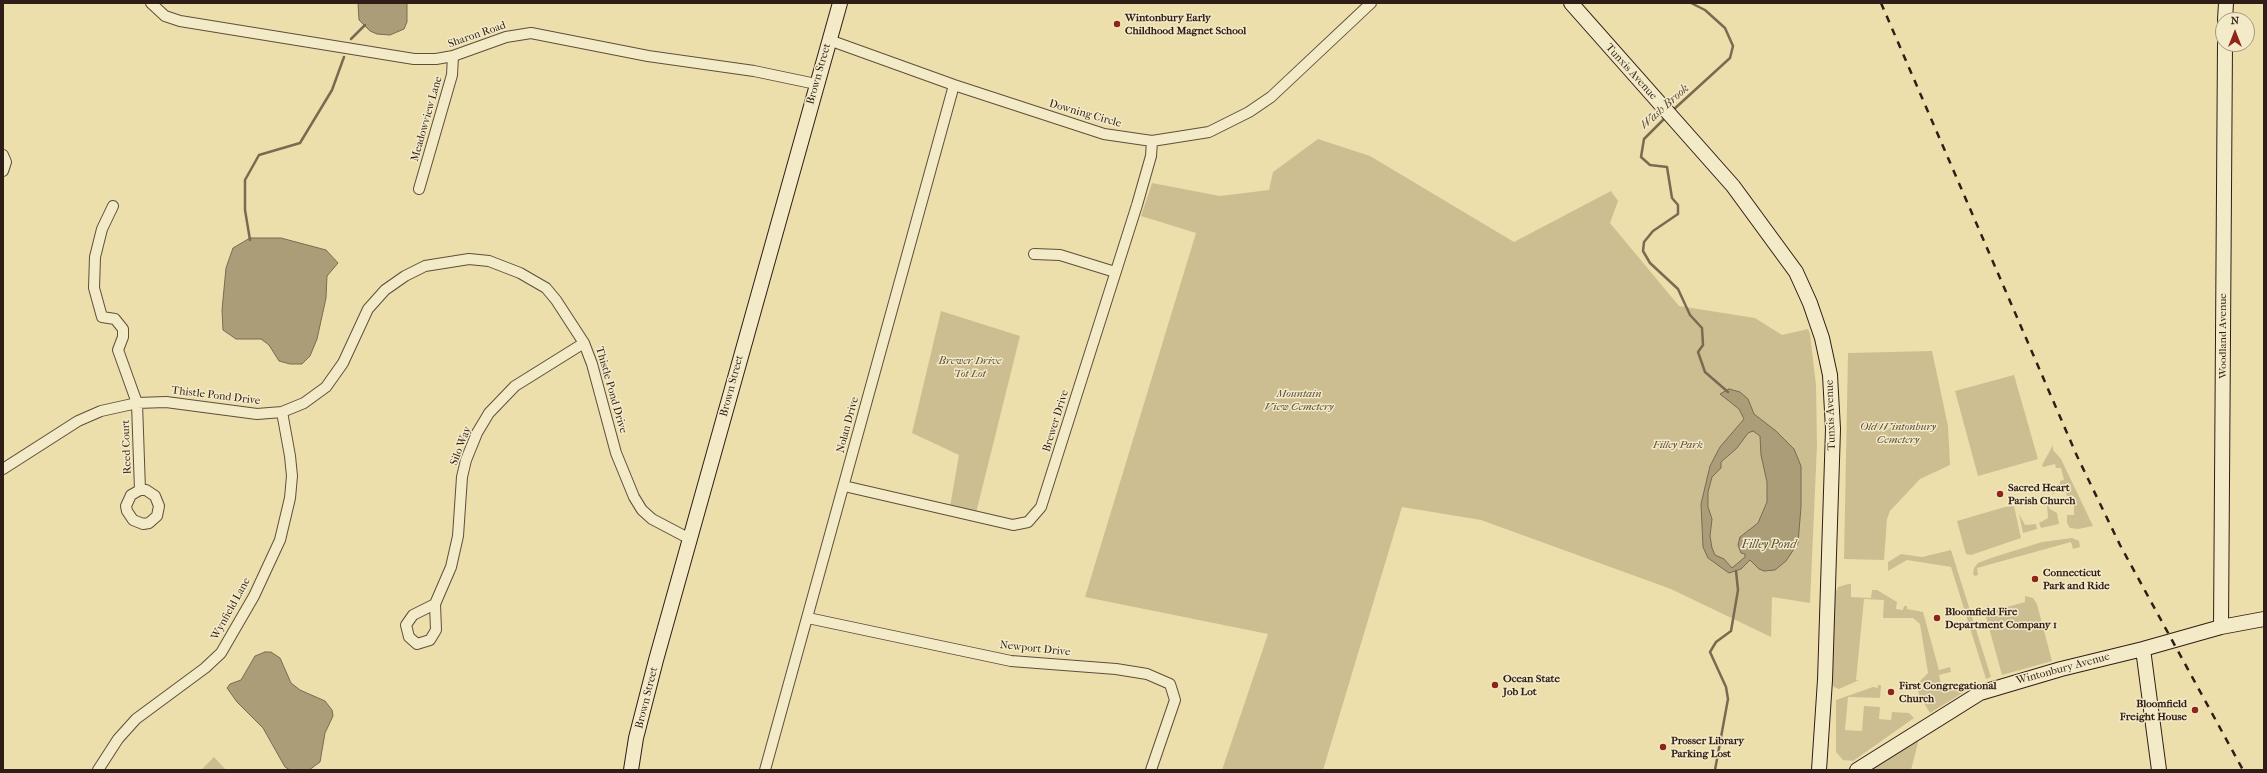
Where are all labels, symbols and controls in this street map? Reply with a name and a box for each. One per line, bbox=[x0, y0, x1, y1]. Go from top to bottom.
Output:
place label: Wintonbury Early Childhood Magnet School bbox=[1125, 11, 1246, 37]
north arrow bbox=[2215, 12, 2255, 52]
text: N bbox=[2231, 14, 2239, 27]
street label: Sharon Road bbox=[446, 19, 508, 51]
marker: Wintonbury Early Childhood Magnet School bbox=[1112, 19, 1122, 29]
street label: Tunxis Avenue bbox=[1602, 41, 1660, 103]
street label: Brown Street bbox=[804, 42, 834, 106]
street label: Meadowview Lane bbox=[409, 75, 445, 163]
water label: Wash Brook bbox=[1638, 81, 1692, 133]
street label: Downing Circle bbox=[1047, 97, 1123, 131]
street label: Woodland Avenue bbox=[2216, 293, 2230, 379]
street label: Thistle Pond Drive bbox=[592, 345, 630, 435]
street label: Brown Street bbox=[717, 354, 747, 418]
park label: Brewer Drive Tot Lot bbox=[939, 354, 1001, 380]
street label: Tunxis Avenue bbox=[1823, 379, 1839, 451]
street label: Thistle Pond Drive bbox=[171, 384, 261, 408]
park label: Mountain View Cemetery bbox=[1265, 387, 1333, 413]
street label: Brewer Drive bbox=[1040, 388, 1072, 454]
street label: Nolan Drive bbox=[834, 396, 862, 454]
street label: Reed Court bbox=[119, 419, 135, 475]
park label: Old Wintonbury Cemetery bbox=[1860, 420, 1936, 446]
street label: Silo Way bbox=[448, 425, 474, 467]
park label: Filley Park bbox=[1653, 438, 1703, 452]
place label: Sacred Heart Parish Church bbox=[2008, 481, 2075, 507]
marker: Sacred Heart Parish Church bbox=[1995, 489, 2005, 499]
water label: Filley Pond bbox=[1742, 538, 1796, 552]
place label: Connecticut Park and Ride bbox=[2043, 566, 2110, 592]
marker: Connecticut Park and Ride bbox=[2030, 574, 2040, 584]
street label: Wynfield Lane bbox=[208, 576, 254, 642]
place label: Bloomfield Fire Department Company 1 bbox=[1945, 605, 2057, 631]
marker: Bloomfield Fire Department Company 1 bbox=[1932, 613, 1942, 623]
street label: Newport Drive bbox=[999, 639, 1071, 659]
street label: Wintonbury Avenue bbox=[2015, 650, 2111, 688]
street label: Brown Street bbox=[633, 666, 661, 730]
place label: Ocean State Job Lot bbox=[1503, 672, 1560, 698]
place label: First Congregational Church bbox=[1899, 679, 1997, 705]
marker: Ocean State Job Lot bbox=[1490, 680, 1500, 690]
marker: First Congregational Church bbox=[1886, 687, 1896, 697]
place label: Bloomfield Freight House bbox=[2120, 697, 2187, 723]
marker: Bloomfield Freight House bbox=[2190, 705, 2200, 715]
place label: Prosser Library Parking Lost bbox=[1671, 734, 1744, 760]
marker: Prosser Library Parking Lost bbox=[1658, 742, 1668, 752]

